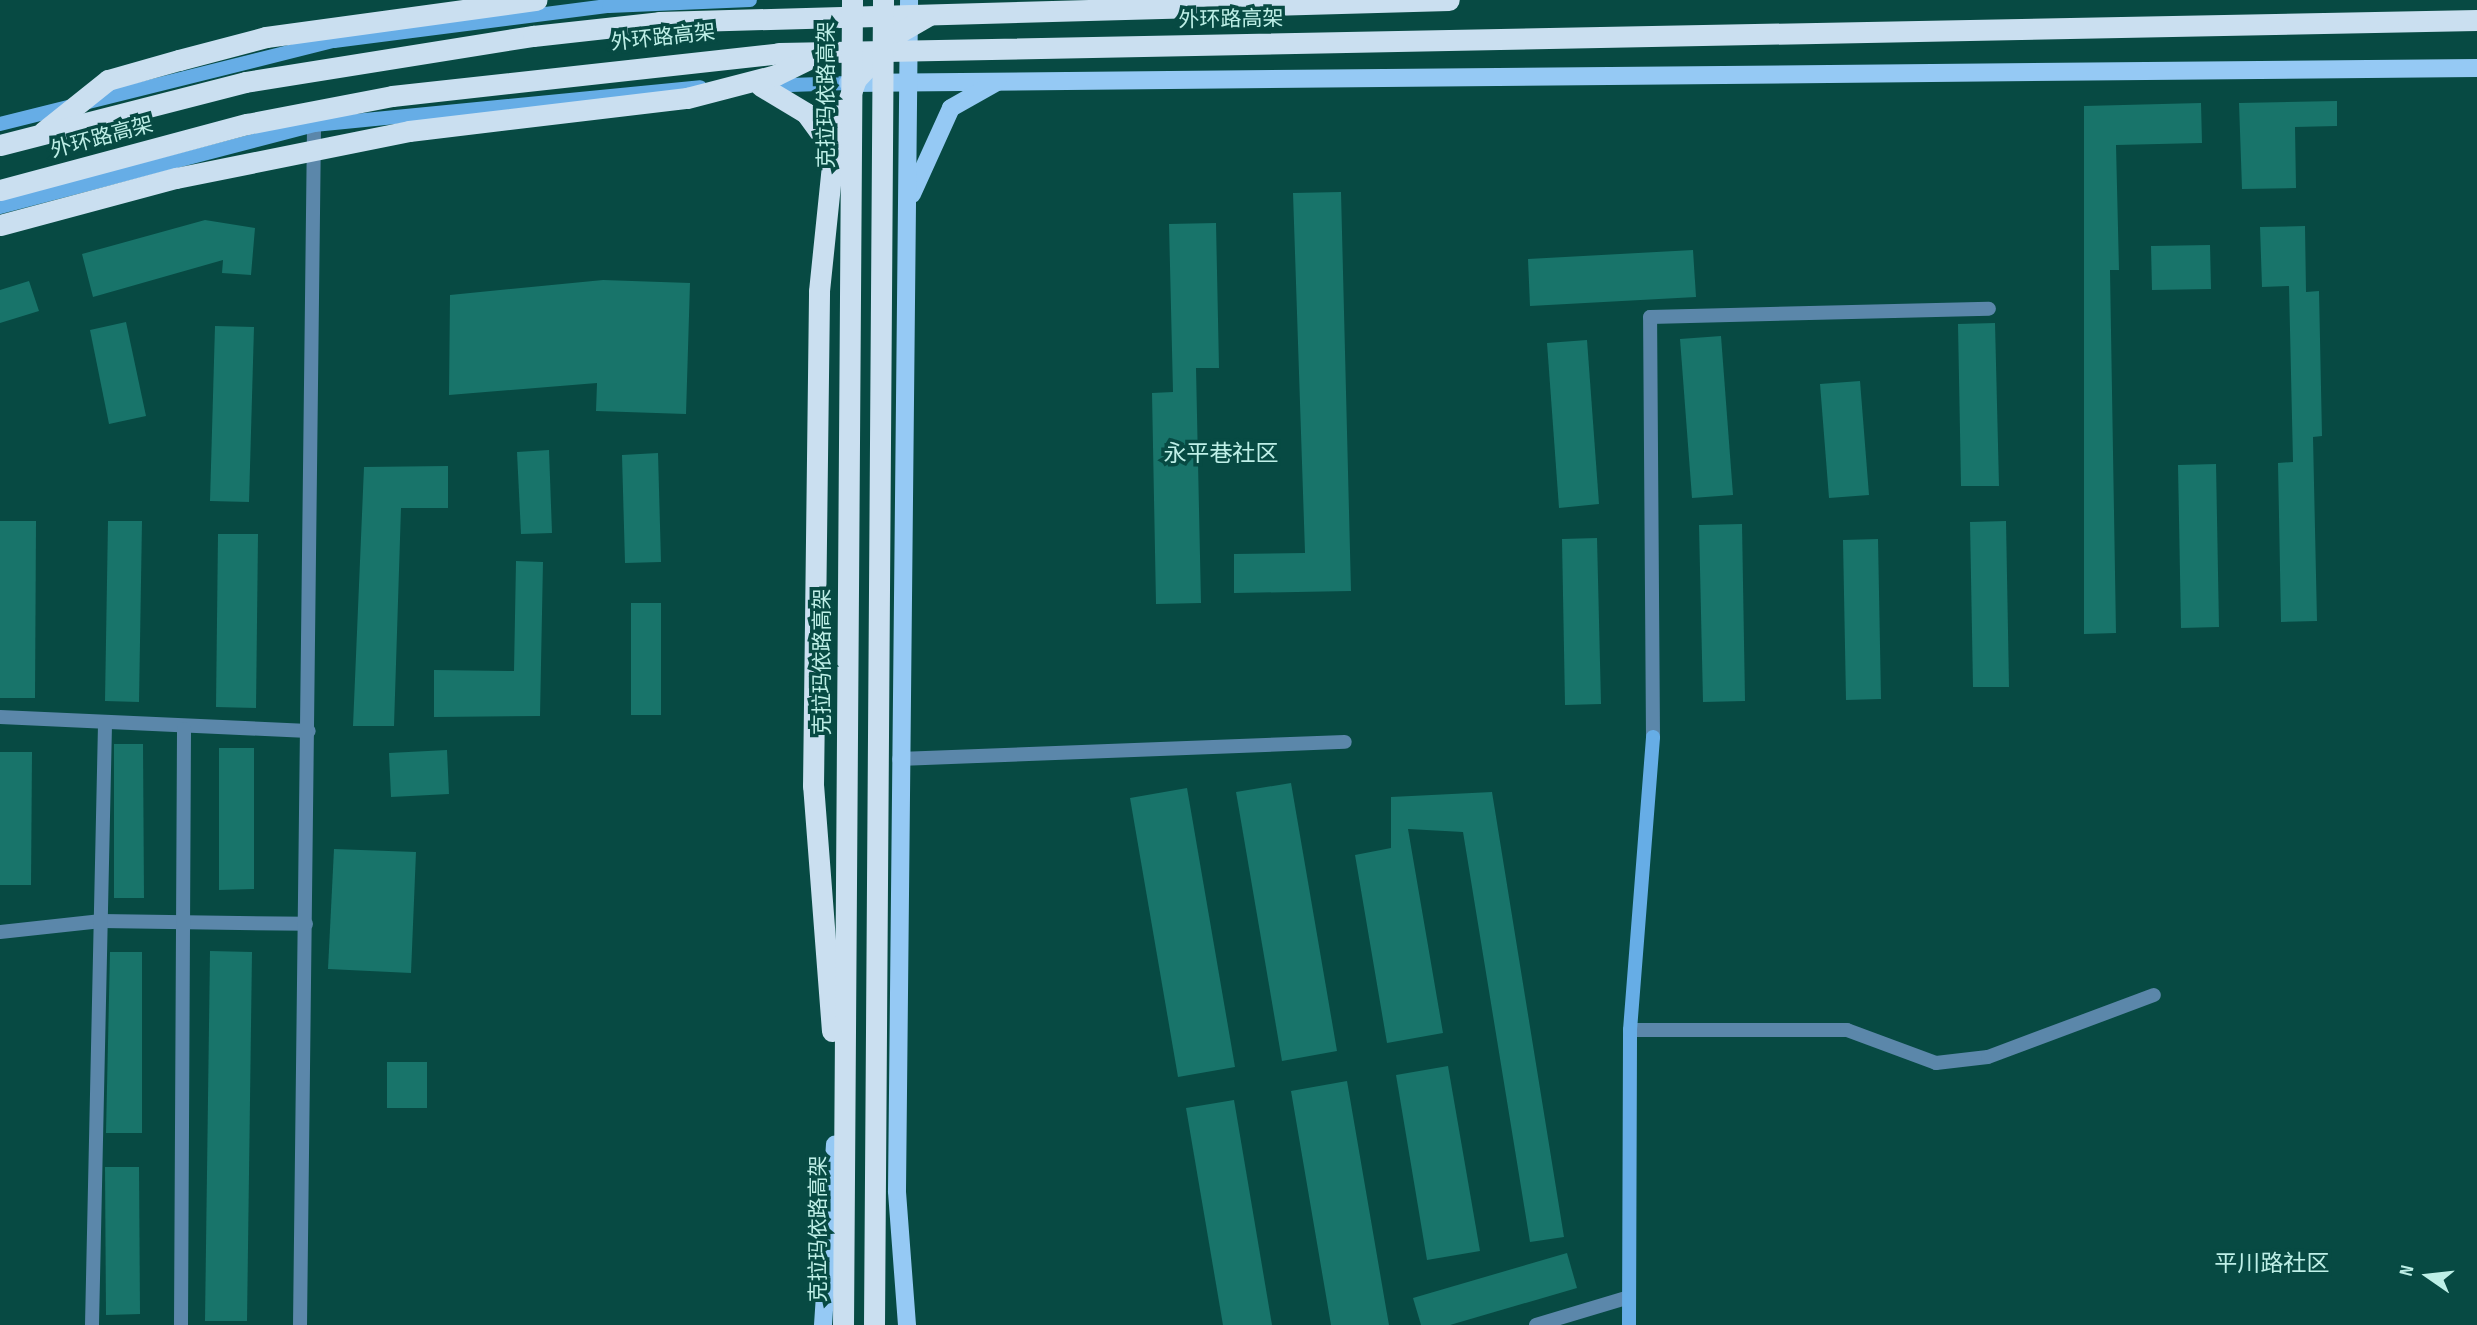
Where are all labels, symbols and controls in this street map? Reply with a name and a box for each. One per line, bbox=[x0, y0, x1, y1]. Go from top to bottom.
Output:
street label: 外环路高架 bbox=[1178, 6, 1284, 34]
street label: 外环路高架 bbox=[609, 20, 717, 56]
street label: 克拉玛依路高架 bbox=[814, 22, 840, 168]
street label: 外环路高架 bbox=[48, 112, 156, 164]
district label: 永平巷社区 bbox=[1164, 440, 1278, 468]
street label: 克拉玛依路高架 bbox=[810, 589, 836, 735]
street label: 克拉玛依路高架 bbox=[806, 1156, 832, 1302]
north arrow bbox=[2393, 1241, 2463, 1311]
district label: 平川路社区 bbox=[2215, 1250, 2329, 1278]
text: N bbox=[2395, 1263, 2420, 1279]

